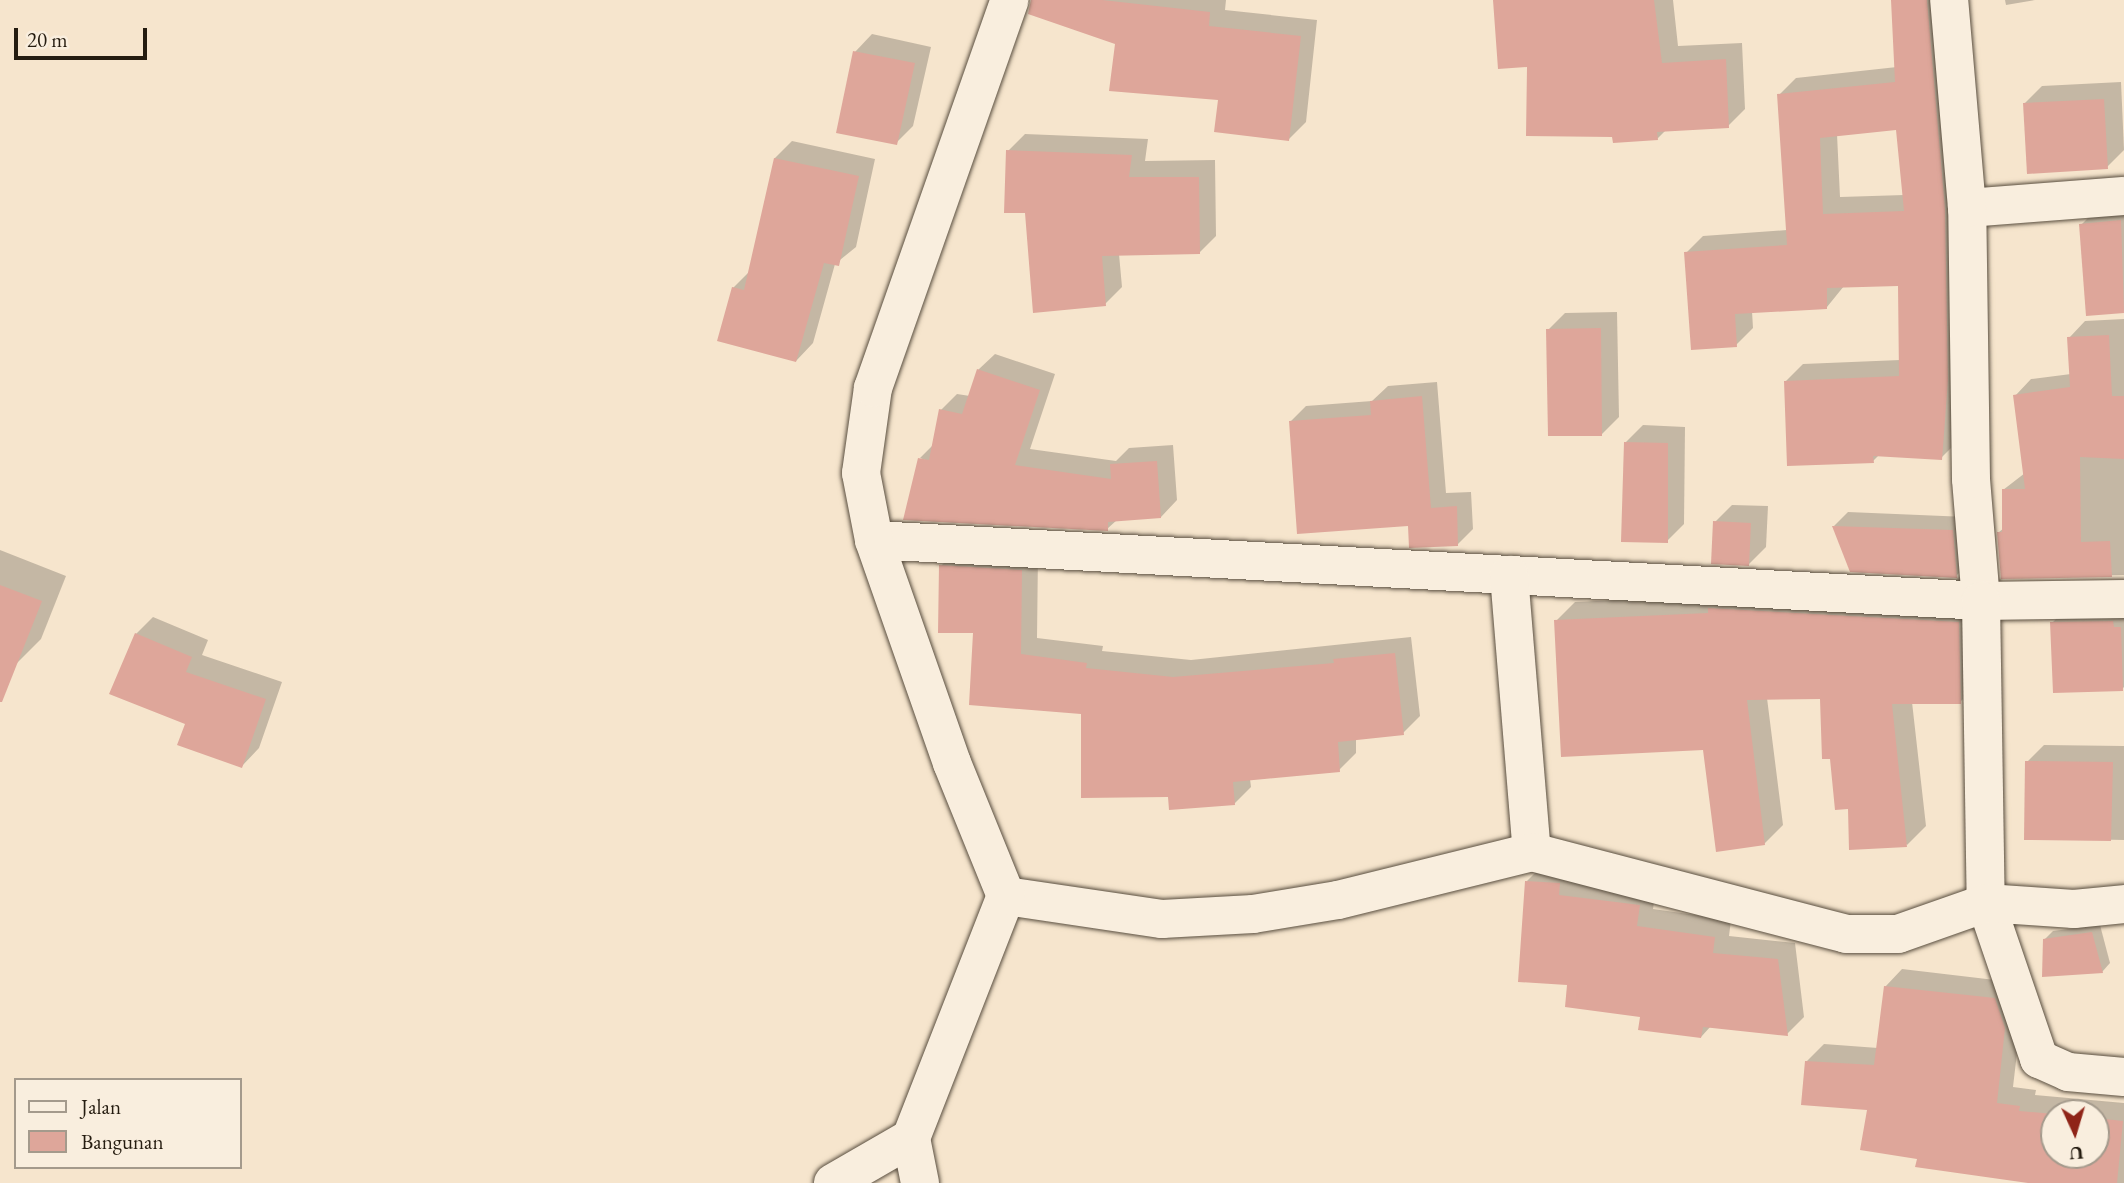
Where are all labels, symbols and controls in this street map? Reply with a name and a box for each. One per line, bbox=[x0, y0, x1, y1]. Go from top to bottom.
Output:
scale bar bbox=[18, 14, 150, 58]
text: 20 m bbox=[27, 26, 68, 53]
legend bbox=[14, 1078, 242, 1169]
text: Jalan bbox=[81, 1093, 121, 1120]
north arrow bbox=[2040, 1099, 2110, 1169]
text: Bangunan bbox=[81, 1128, 164, 1155]
text: U bbox=[2068, 1140, 2084, 1166]

